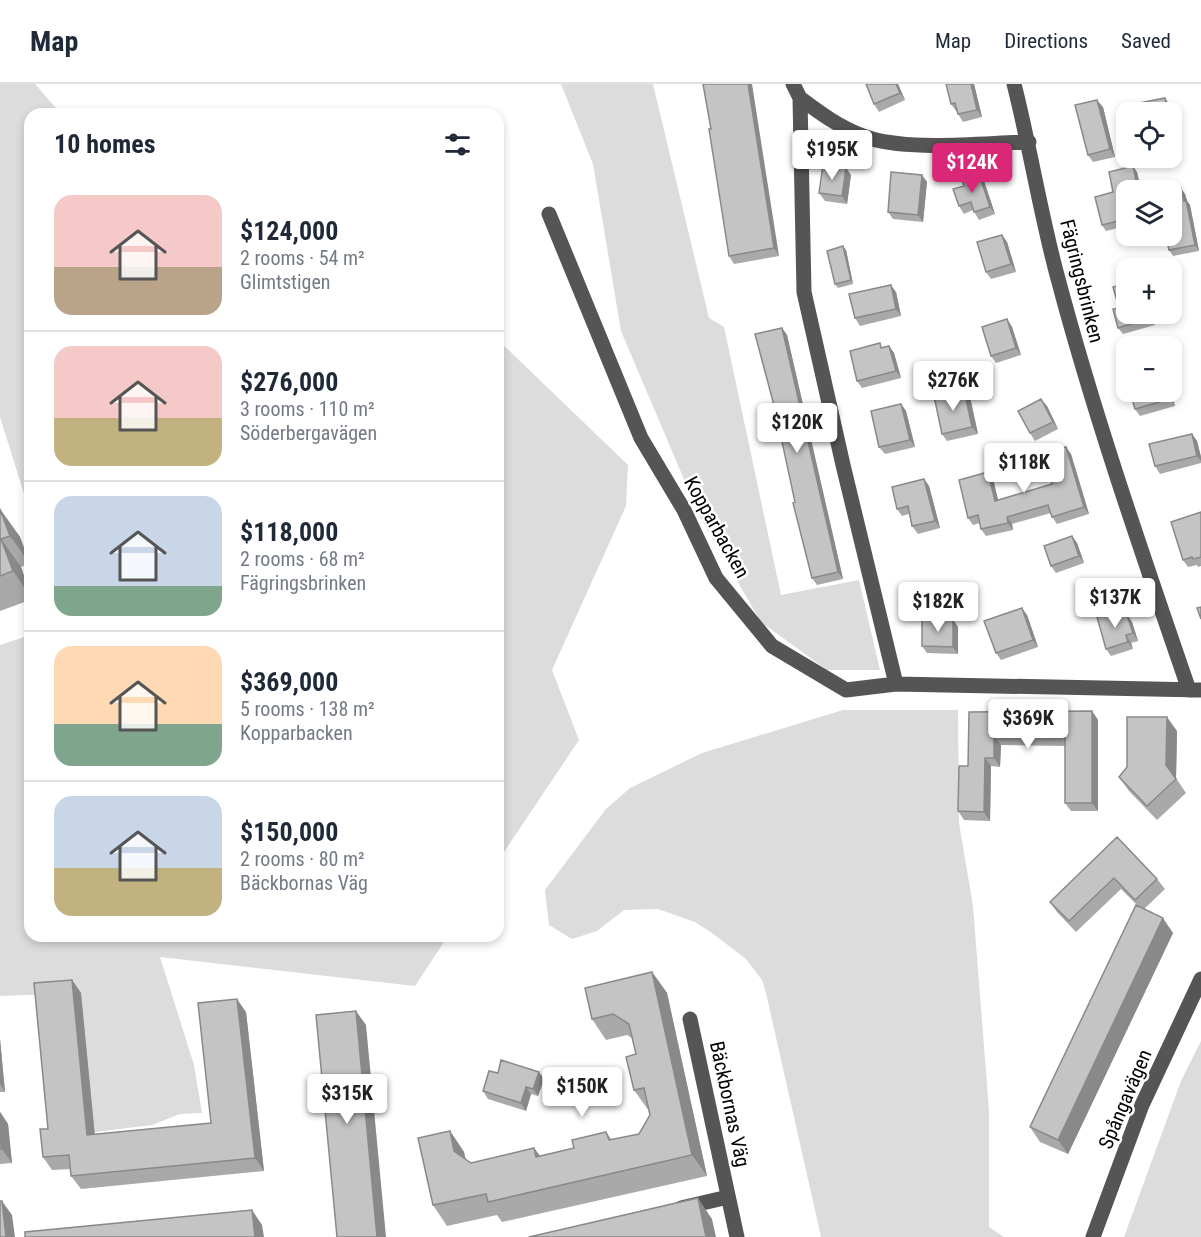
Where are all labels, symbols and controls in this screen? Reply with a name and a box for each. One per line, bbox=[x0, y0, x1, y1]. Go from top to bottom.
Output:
text: Map bbox=[30, 25, 78, 58]
text: Map bbox=[935, 29, 971, 53]
text: Directions bbox=[1004, 29, 1088, 53]
text: Saved bbox=[1121, 29, 1171, 53]
map controls bbox=[1116, 102, 1182, 402]
button: locate bbox=[1116, 102, 1182, 168]
icon: filters bbox=[441, 128, 474, 161]
text: 10 homes bbox=[54, 129, 156, 159]
pin: $195K bbox=[790, 130, 874, 181]
text: $195K bbox=[806, 137, 858, 161]
pin: $124K bbox=[930, 143, 1014, 194]
text: $124K bbox=[946, 150, 998, 174]
button: layers bbox=[1116, 180, 1182, 246]
text: $124,000 bbox=[240, 216, 338, 246]
street label: Fägringsbrinken bbox=[1055, 217, 1109, 345]
icon: home bbox=[102, 219, 174, 291]
text: 2 rooms · 54 m² bbox=[240, 246, 365, 270]
button: + bbox=[1116, 258, 1182, 324]
text: Glimtstigen bbox=[240, 270, 331, 294]
button: − bbox=[1116, 336, 1182, 402]
pin: $276K bbox=[911, 361, 995, 412]
text: $276,000 bbox=[240, 367, 338, 397]
text: $276K bbox=[927, 368, 979, 392]
icon: home bbox=[102, 370, 174, 442]
text: 3 rooms · 110 m² bbox=[240, 397, 375, 421]
pin: $120K bbox=[755, 403, 839, 454]
text: $120K bbox=[771, 410, 823, 434]
text: Söderbergavägen bbox=[240, 421, 377, 445]
pin: $118K bbox=[982, 443, 1066, 494]
text: $118K bbox=[998, 450, 1050, 474]
street label: Kopparbacken bbox=[679, 472, 755, 582]
text: $118,000 bbox=[240, 517, 338, 547]
icon: home bbox=[102, 520, 174, 592]
text: 2 rooms · 68 m² bbox=[240, 547, 365, 571]
text: Fägringsbrinken bbox=[240, 571, 366, 595]
pin: $137K bbox=[1073, 578, 1157, 629]
pin: $182K bbox=[896, 582, 980, 633]
text: $137K bbox=[1089, 585, 1141, 609]
text: $182K bbox=[912, 589, 964, 613]
text: $369,000 bbox=[240, 667, 338, 697]
icon: home bbox=[102, 670, 174, 742]
text: 5 rooms · 138 m² bbox=[240, 697, 375, 721]
pin: $369K bbox=[986, 699, 1070, 750]
text: $369K bbox=[1002, 706, 1054, 730]
text: Kopparbacken bbox=[240, 721, 353, 745]
text: $150,000 bbox=[240, 817, 338, 847]
icon: home bbox=[102, 820, 174, 892]
text: 2 rooms · 80 m² bbox=[240, 847, 365, 871]
text: Bäckbornas Väg bbox=[240, 871, 368, 895]
street label: Bäckbornas Väg bbox=[705, 1039, 755, 1169]
street label: Spångavägen bbox=[1093, 1046, 1157, 1152]
pin: $150K bbox=[540, 1067, 624, 1118]
pin: $315K bbox=[305, 1074, 389, 1125]
text: $150K bbox=[556, 1074, 608, 1098]
text: $315K bbox=[321, 1081, 373, 1105]

